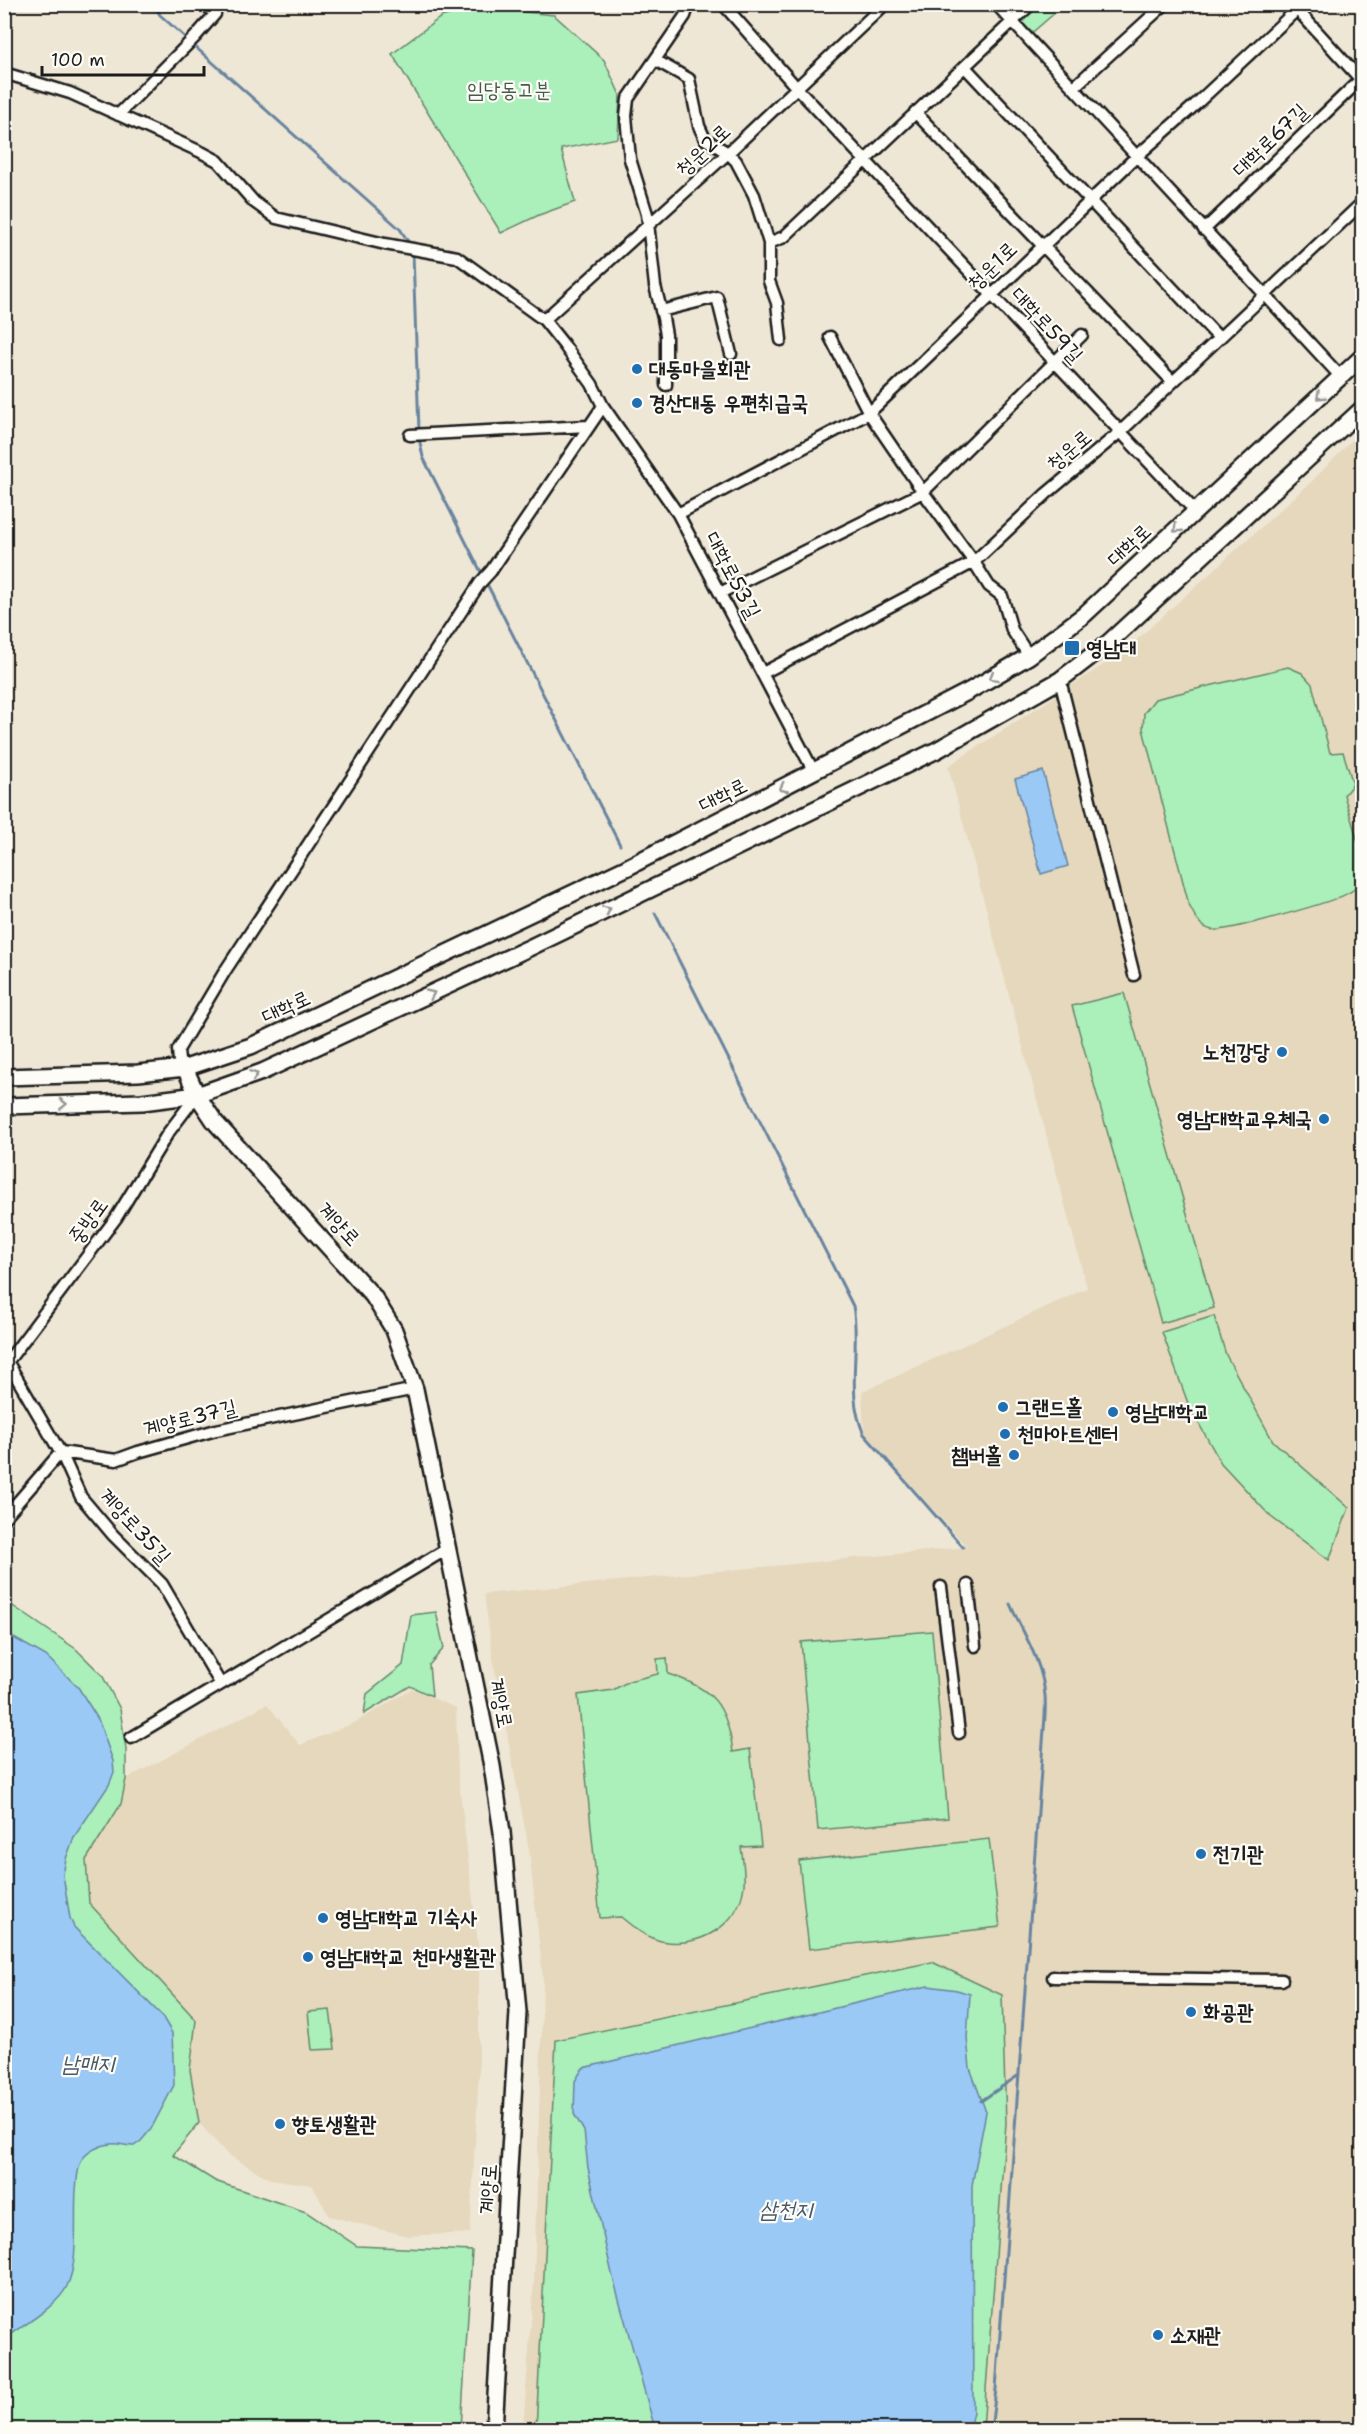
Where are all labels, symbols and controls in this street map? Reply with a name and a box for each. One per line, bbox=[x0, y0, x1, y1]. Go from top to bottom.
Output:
scale bar bbox=[42, 39, 204, 77]
text: 100 m bbox=[51, 48, 105, 72]
park label: 임당동고분 bbox=[467, 76, 551, 104]
street label: 대학로67길 bbox=[1226, 97, 1314, 183]
street label: 청운2로 bbox=[670, 117, 736, 183]
street label: 청운1로 bbox=[961, 235, 1023, 297]
street label: 대학로59길 bbox=[1005, 281, 1089, 369]
place label: 대동마을회관 bbox=[649, 355, 750, 383]
marker: 대동마을회관 bbox=[630, 362, 644, 376]
place label: 경산대동 우편취급국 bbox=[649, 389, 808, 417]
one-way arrow bbox=[1316, 389, 1327, 400]
marker: 경산대동 우편취급국 bbox=[630, 396, 644, 410]
street label: 청운로 bbox=[1041, 423, 1097, 477]
street label: 대학로 bbox=[1101, 517, 1157, 573]
one-way arrow bbox=[1173, 522, 1184, 533]
street label: 대학로53길 bbox=[699, 527, 768, 623]
place label: 영남대 bbox=[1086, 634, 1137, 662]
marker: 영남대 bbox=[1063, 639, 1081, 657]
one-way arrow bbox=[989, 670, 999, 682]
street label: 대학로 bbox=[694, 771, 752, 819]
one-way arrow bbox=[778, 780, 789, 792]
one-way arrow bbox=[601, 905, 612, 917]
street label: 대학로 bbox=[257, 984, 315, 1030]
one-way arrow bbox=[425, 989, 436, 1001]
place label: 노천강당 bbox=[1202, 1038, 1270, 1066]
marker: 노천강당 bbox=[1275, 1045, 1289, 1059]
one-way arrow bbox=[248, 1070, 259, 1083]
one-way arrow bbox=[58, 1098, 67, 1111]
place label: 영남대학교우체국 bbox=[1177, 1105, 1312, 1133]
marker: 영남대학교우체국 bbox=[1317, 1112, 1331, 1126]
street label: 중방로 bbox=[62, 1192, 114, 1250]
street label: 계양로 bbox=[311, 1196, 367, 1252]
street label: 계양로37길 bbox=[140, 1393, 240, 1443]
place label: 그랜드홀 bbox=[1015, 1393, 1083, 1421]
place label: 영남대학교 bbox=[1125, 1398, 1210, 1426]
marker: 그랜드홀 bbox=[996, 1400, 1010, 1414]
marker: 영남대학교 bbox=[1106, 1405, 1120, 1419]
place label: 천마아트센터 bbox=[1017, 1420, 1118, 1448]
marker: 천마아트센터 bbox=[998, 1427, 1012, 1441]
place label: 챔버홀 bbox=[951, 1441, 1002, 1469]
marker: 챔버홀 bbox=[1007, 1448, 1021, 1462]
street label: 계양로35길 bbox=[93, 1482, 178, 1570]
street label: 계양로 bbox=[482, 1675, 520, 1731]
place label: 전기관 bbox=[1213, 1840, 1264, 1868]
marker: 전기관 bbox=[1194, 1847, 1208, 1861]
place label: 영남대학교 기숙사 bbox=[335, 1904, 478, 1932]
marker: 영남대학교 기숙사 bbox=[316, 1911, 330, 1925]
place label: 영남대학교 천마생활관 bbox=[320, 1943, 496, 1971]
marker: 영남대학교 천마생활관 bbox=[301, 1950, 315, 1964]
place label: 화공관 bbox=[1203, 1998, 1254, 2026]
marker: 화공관 bbox=[1184, 2005, 1198, 2019]
water label: 남매지 bbox=[61, 2049, 117, 2078]
place label: 향토생활관 bbox=[291, 2110, 377, 2138]
marker: 향토생활관 bbox=[273, 2117, 287, 2131]
street label: 계양로 bbox=[472, 2163, 504, 2215]
water label: 삼천지 bbox=[759, 2195, 815, 2224]
place label: 소재관 bbox=[1170, 2321, 1221, 2349]
marker: 소재관 bbox=[1151, 2328, 1165, 2342]

